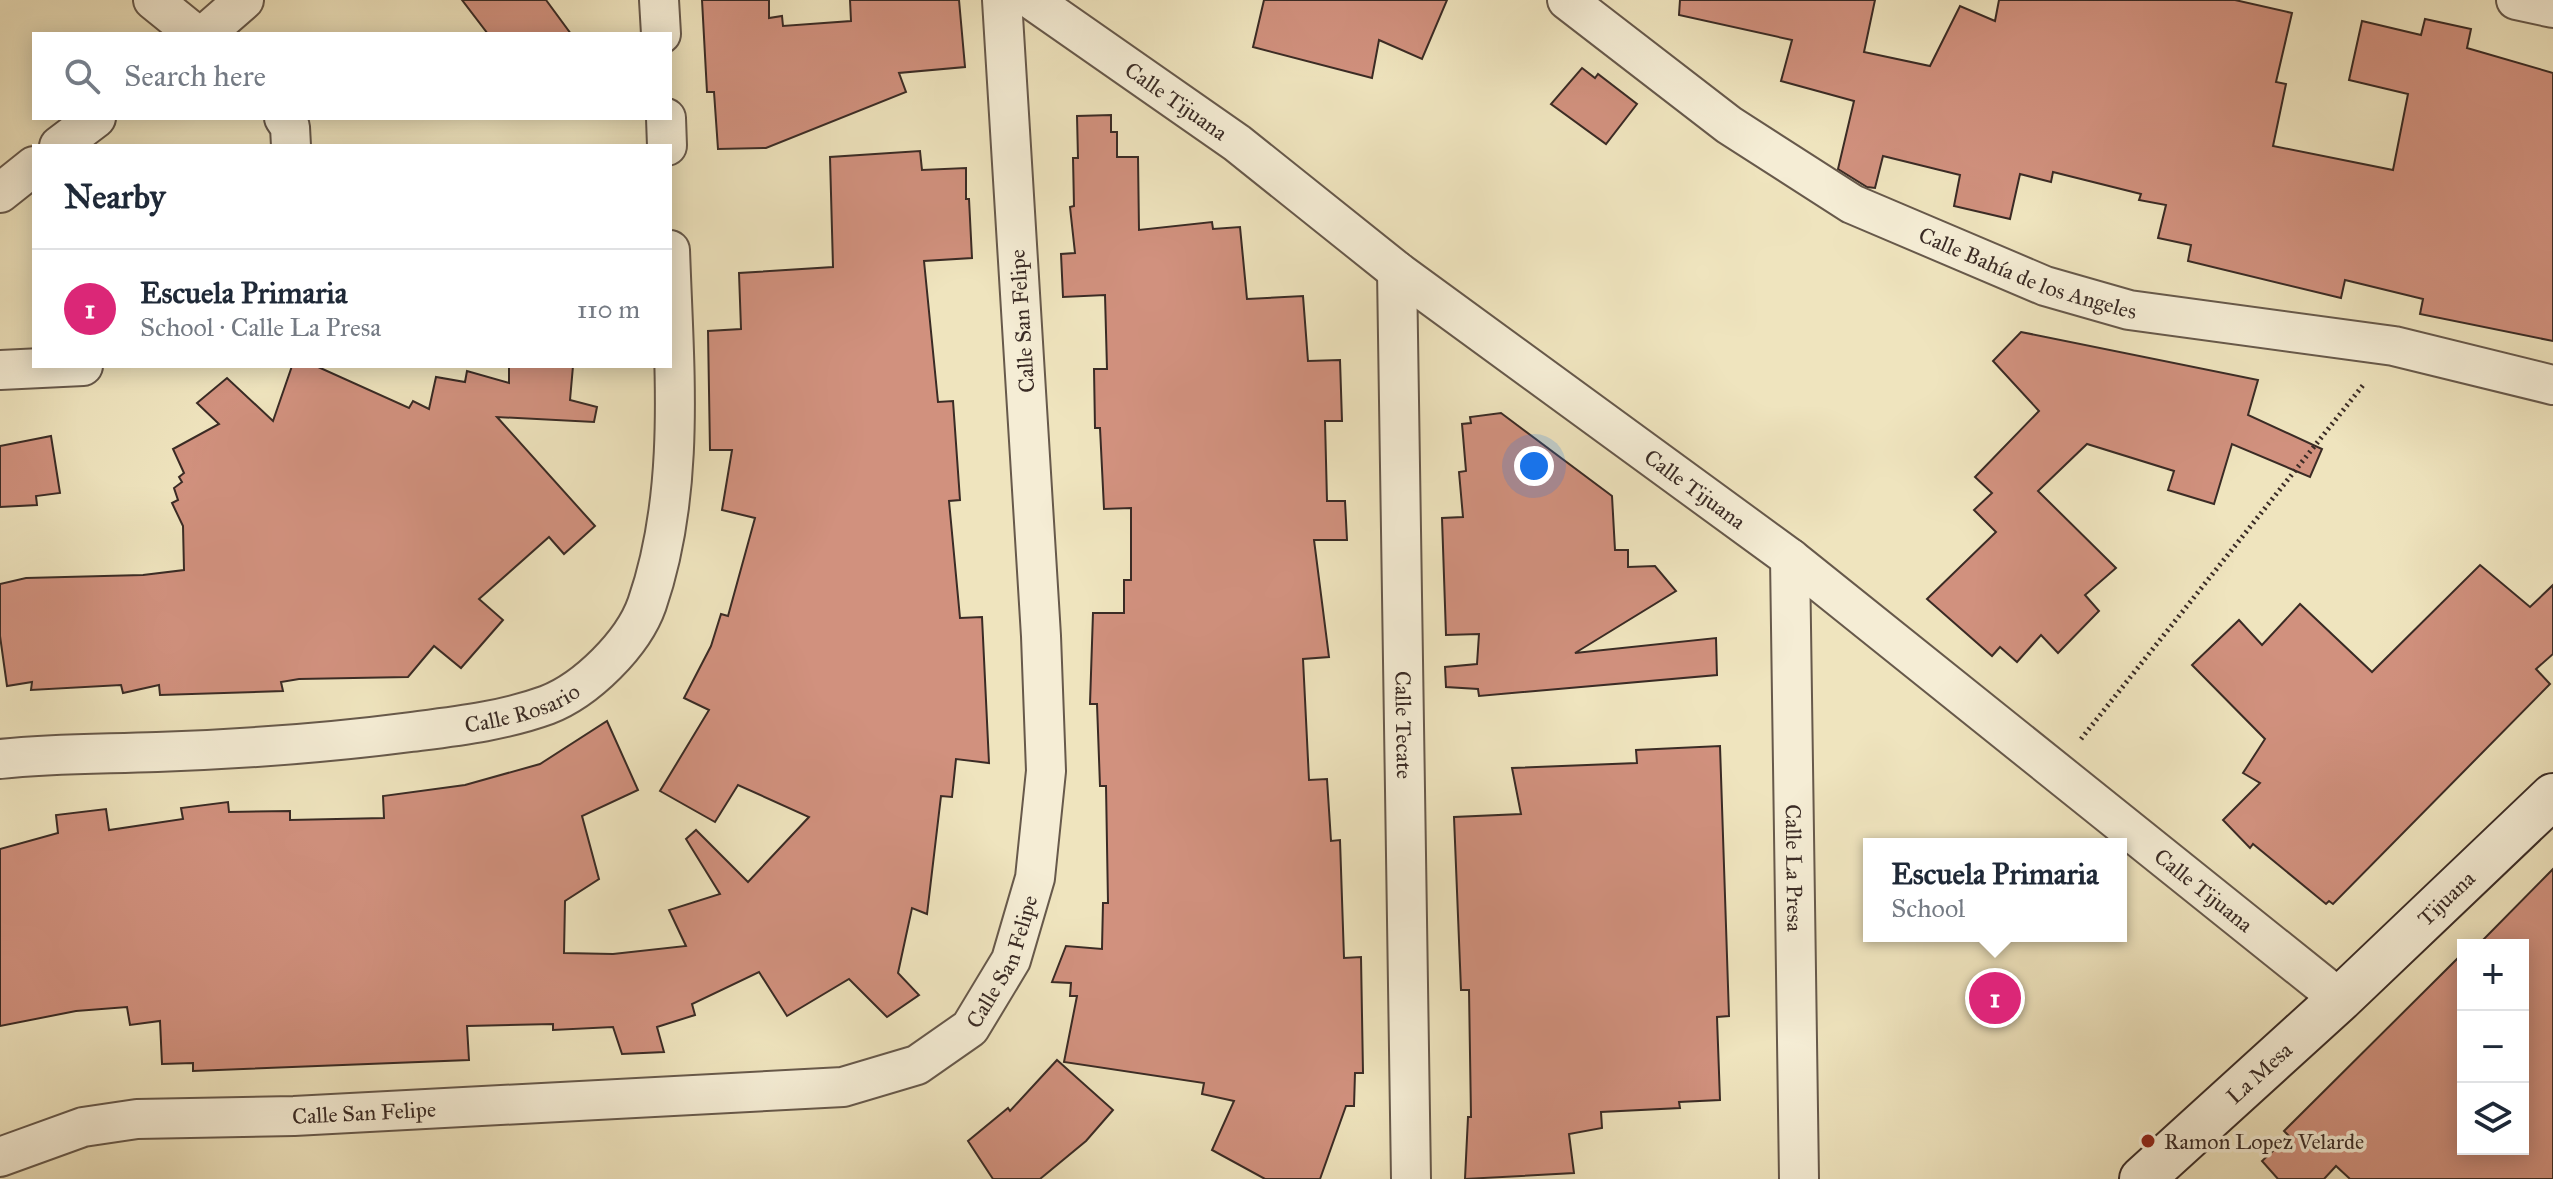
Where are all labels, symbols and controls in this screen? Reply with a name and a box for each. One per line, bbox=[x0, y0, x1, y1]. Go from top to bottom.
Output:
search box bbox=[32, 32, 672, 120]
icon: search bbox=[60, 54, 104, 98]
street label: Calle Tijuana bbox=[1120, 56, 1233, 146]
text: Search here bbox=[124, 58, 266, 94]
text: Nearby bbox=[64, 176, 166, 217]
street label: Calle Bahía de los Angeles bbox=[1915, 221, 2138, 324]
street label: Calle San Felipe bbox=[1004, 248, 1040, 394]
text: Escuela Primaria bbox=[140, 275, 347, 311]
text: 1 bbox=[85, 293, 95, 325]
text: 110 m bbox=[577, 293, 640, 325]
text: School · Calle La Presa bbox=[140, 311, 381, 343]
street label: Calle Tijuana bbox=[1639, 443, 1752, 535]
your location bbox=[1514, 446, 1554, 486]
street label: Calle Tecate bbox=[1390, 671, 1418, 779]
street label: Calle Rosario bbox=[463, 677, 585, 738]
street label: Calle La Presa bbox=[1780, 804, 1809, 933]
popup bbox=[1863, 838, 2127, 942]
street label: Calle Tijuana bbox=[2149, 842, 2259, 938]
text: Escuela Primaria bbox=[1891, 856, 2099, 892]
street label: Tijuana bbox=[2412, 864, 2481, 931]
street label: Calle San Felipe bbox=[960, 892, 1043, 1033]
text: School bbox=[1891, 892, 1965, 924]
map controls bbox=[2457, 939, 2529, 1155]
button: + bbox=[2457, 939, 2529, 1011]
pin: 1 bbox=[1969, 968, 2021, 1028]
button: − bbox=[2457, 1011, 2529, 1083]
street label: La Mesa bbox=[2220, 1036, 2298, 1109]
button: layers bbox=[2457, 1083, 2529, 1155]
street label: Calle San Felipe bbox=[291, 1095, 437, 1130]
place label: Ramon Lopez Velarde bbox=[2164, 1128, 2364, 1155]
marker: Ramon Lopez Velarde bbox=[2139, 1132, 2157, 1150]

